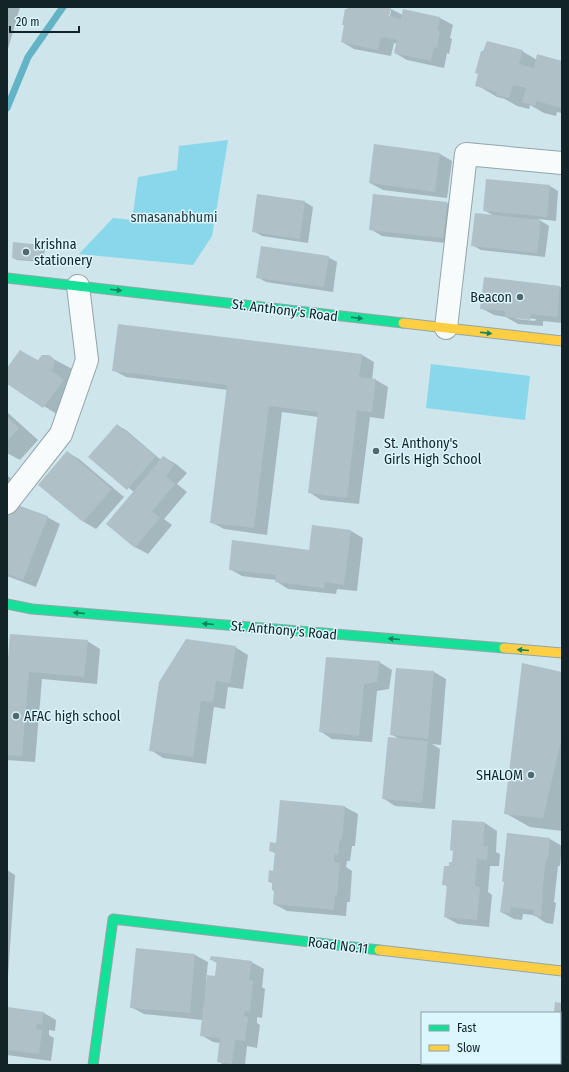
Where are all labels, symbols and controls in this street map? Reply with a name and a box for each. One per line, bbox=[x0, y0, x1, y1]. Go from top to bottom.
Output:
scale bar bbox=[10, 8, 79, 34]
text: 20 m bbox=[16, 15, 40, 29]
park label: smasanabhumi bbox=[131, 209, 217, 226]
place label: krishna stationery bbox=[34, 236, 93, 269]
marker: krishna stationery bbox=[21, 247, 31, 257]
one-way arrow bbox=[110, 287, 122, 294]
place label: Beacon bbox=[470, 289, 512, 306]
marker: Beacon bbox=[515, 292, 525, 302]
street label: St. Anthony's Road bbox=[231, 296, 339, 325]
one-way arrow bbox=[351, 315, 363, 321]
one-way arrow bbox=[480, 329, 492, 336]
place label: St. Anthony's Girls High School bbox=[384, 435, 482, 468]
marker: St. Anthony's Girls High School bbox=[371, 446, 381, 456]
one-way arrow bbox=[73, 610, 85, 617]
street label: St. Anthony's Road bbox=[230, 617, 338, 644]
one-way arrow bbox=[202, 620, 214, 627]
one-way arrow bbox=[388, 636, 400, 643]
one-way arrow bbox=[517, 646, 529, 653]
place label: AFAC high school bbox=[24, 708, 121, 725]
marker: AFAC high school bbox=[11, 711, 21, 721]
place label: SHALOM bbox=[476, 767, 523, 784]
marker: SHALOM bbox=[526, 770, 536, 780]
street label: Road No.11 bbox=[307, 933, 369, 958]
legend bbox=[421, 1012, 561, 1064]
text: Fast bbox=[457, 1021, 476, 1035]
text: Slow bbox=[457, 1041, 480, 1055]

